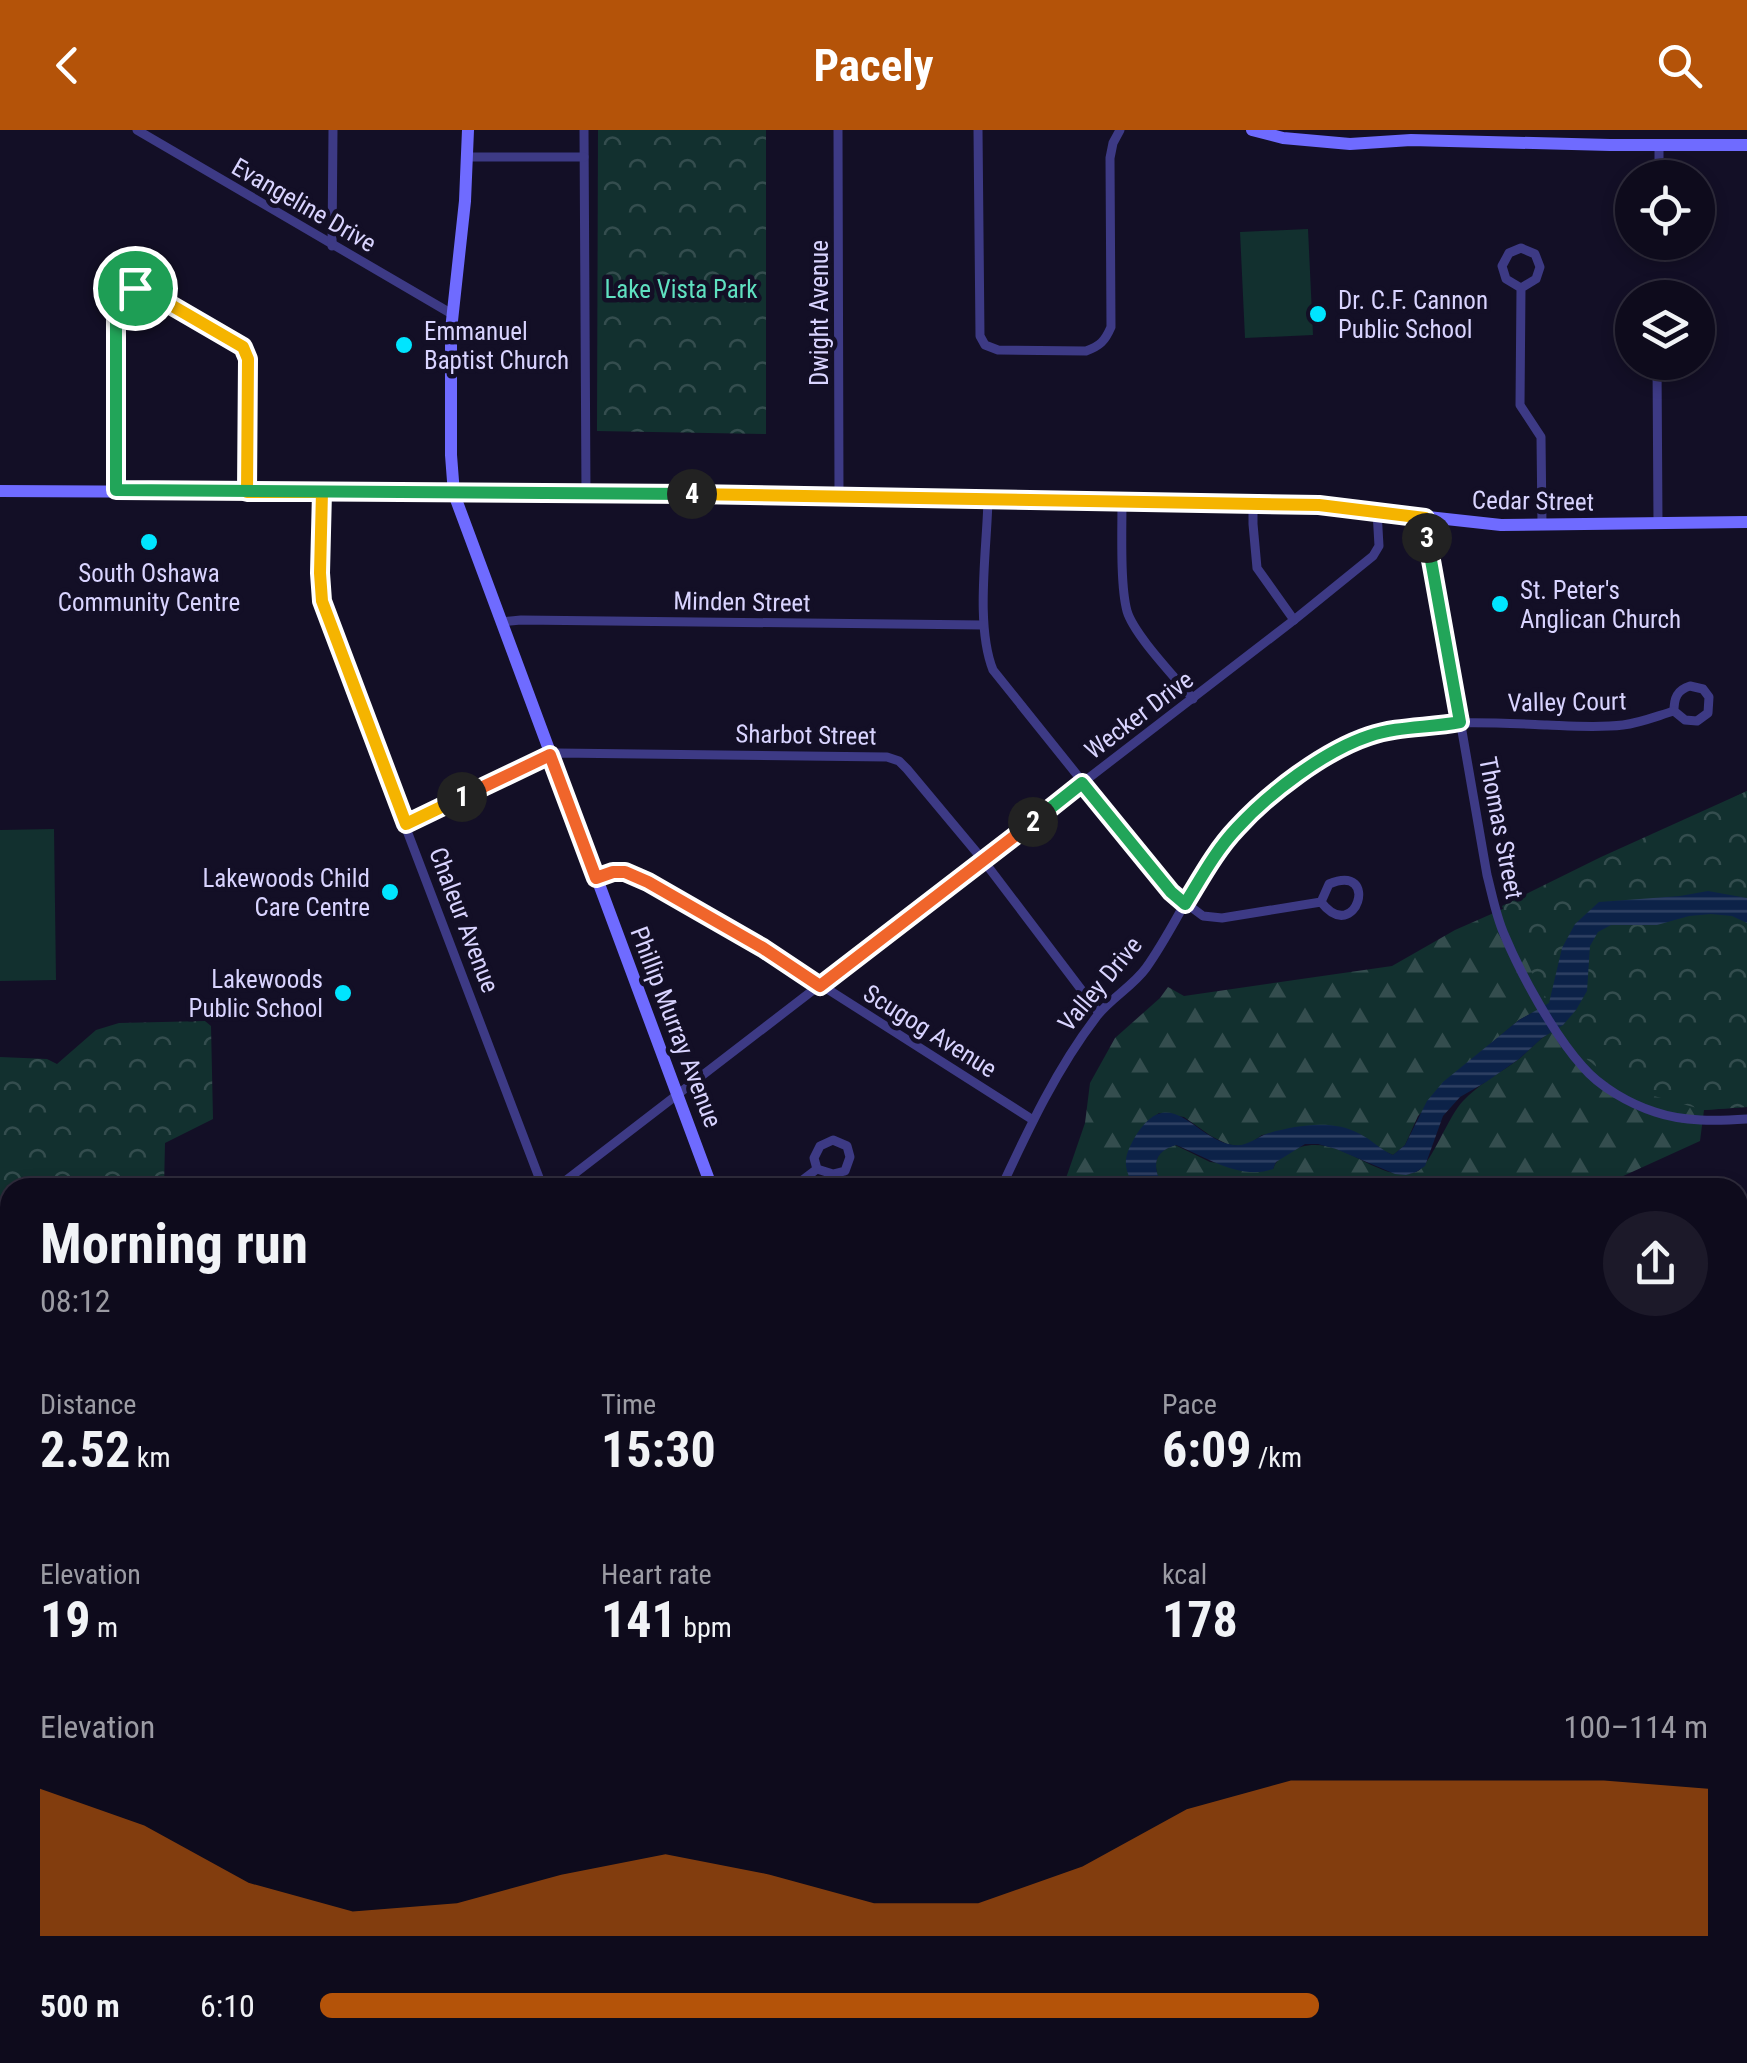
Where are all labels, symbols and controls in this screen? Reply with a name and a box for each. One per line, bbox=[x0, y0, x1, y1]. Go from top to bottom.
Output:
icon: back bbox=[40, 38, 95, 93]
icon: search bbox=[1652, 38, 1707, 93]
text: Pacely bbox=[813, 39, 934, 92]
street label: Evangeline Drive bbox=[227, 152, 381, 258]
map controls bbox=[1615, 160, 1715, 380]
button: locate bbox=[1615, 160, 1715, 260]
street label: Dwight Avenue bbox=[805, 240, 834, 386]
pin bbox=[93, 246, 178, 331]
icon: arrive bbox=[108, 261, 163, 316]
park label: Lake Vista Park bbox=[604, 275, 758, 304]
button: layers bbox=[1615, 280, 1715, 380]
place label: Dr. C.F. Cannon Public School bbox=[1338, 286, 1488, 344]
marker: Dr. C.F. Cannon Public School bbox=[1307, 303, 1329, 325]
place label: Emmanuel Baptist Church bbox=[424, 317, 569, 375]
marker: Emmanuel Baptist Church bbox=[393, 334, 415, 356]
pin: 4 bbox=[667, 469, 717, 519]
text: 4 bbox=[685, 477, 699, 510]
street label: Cedar Street bbox=[1472, 485, 1594, 517]
pin: 3 bbox=[1402, 513, 1452, 563]
text: 3 bbox=[1420, 521, 1434, 554]
marker: South Oshawa Community Centre bbox=[138, 531, 160, 553]
place label: South Oshawa Community Centre bbox=[58, 559, 240, 617]
place label: St. Peter's Anglican Church bbox=[1520, 576, 1681, 634]
street label: Minden Street bbox=[673, 586, 811, 618]
marker: St. Peter's Anglican Church bbox=[1489, 593, 1511, 615]
street label: Wecker Drive bbox=[1079, 665, 1199, 765]
street label: Valley Court bbox=[1507, 686, 1627, 718]
street label: Sharbot Street bbox=[735, 719, 877, 751]
street label: Thomas Street bbox=[1473, 754, 1529, 902]
pin: 1 bbox=[437, 772, 487, 822]
text: 1 bbox=[455, 780, 469, 813]
pin: 2 bbox=[1008, 797, 1058, 847]
text: 2 bbox=[1026, 805, 1040, 838]
street label: Chaleur Avenue bbox=[423, 843, 505, 997]
place label: Lakewoods Child Care Centre bbox=[202, 864, 370, 922]
marker: Lakewoods Child Care Centre bbox=[379, 881, 401, 903]
street label: Phillip Murray Avenue bbox=[624, 923, 728, 1131]
street label: Valley Drive bbox=[1052, 931, 1148, 1037]
place label: Lakewoods Public School bbox=[189, 965, 323, 1023]
street label: Scugog Avenue bbox=[858, 979, 1002, 1083]
marker: Lakewoods Public School bbox=[332, 982, 354, 1004]
button: share bbox=[1603, 1211, 1708, 1316]
text: Morning run bbox=[40, 1212, 308, 1276]
text: 08:12 bbox=[40, 1282, 111, 1320]
text: Distance bbox=[40, 1388, 137, 1421]
text: Time bbox=[601, 1388, 656, 1421]
text: Pace bbox=[1162, 1388, 1217, 1421]
text: 2.52 bbox=[40, 1421, 130, 1479]
text: 15:30 bbox=[601, 1421, 716, 1479]
text: 6:09 bbox=[1162, 1421, 1251, 1479]
text: km bbox=[130, 1441, 170, 1474]
text: /km bbox=[1251, 1441, 1302, 1474]
text: Elevation bbox=[40, 1558, 141, 1591]
text: Heart rate bbox=[601, 1558, 712, 1591]
text: kcal bbox=[1162, 1558, 1207, 1591]
text: 19 bbox=[40, 1591, 91, 1649]
text: 141 bbox=[601, 1591, 677, 1649]
text: 178 bbox=[1162, 1591, 1238, 1649]
text: m bbox=[91, 1611, 118, 1644]
text: bpm bbox=[677, 1611, 732, 1644]
text: Elevation bbox=[40, 1708, 155, 1746]
text: 100–114 m bbox=[1563, 1708, 1708, 1746]
text: 500 m bbox=[40, 1987, 120, 2025]
text: 6:10 bbox=[200, 1987, 255, 2025]

